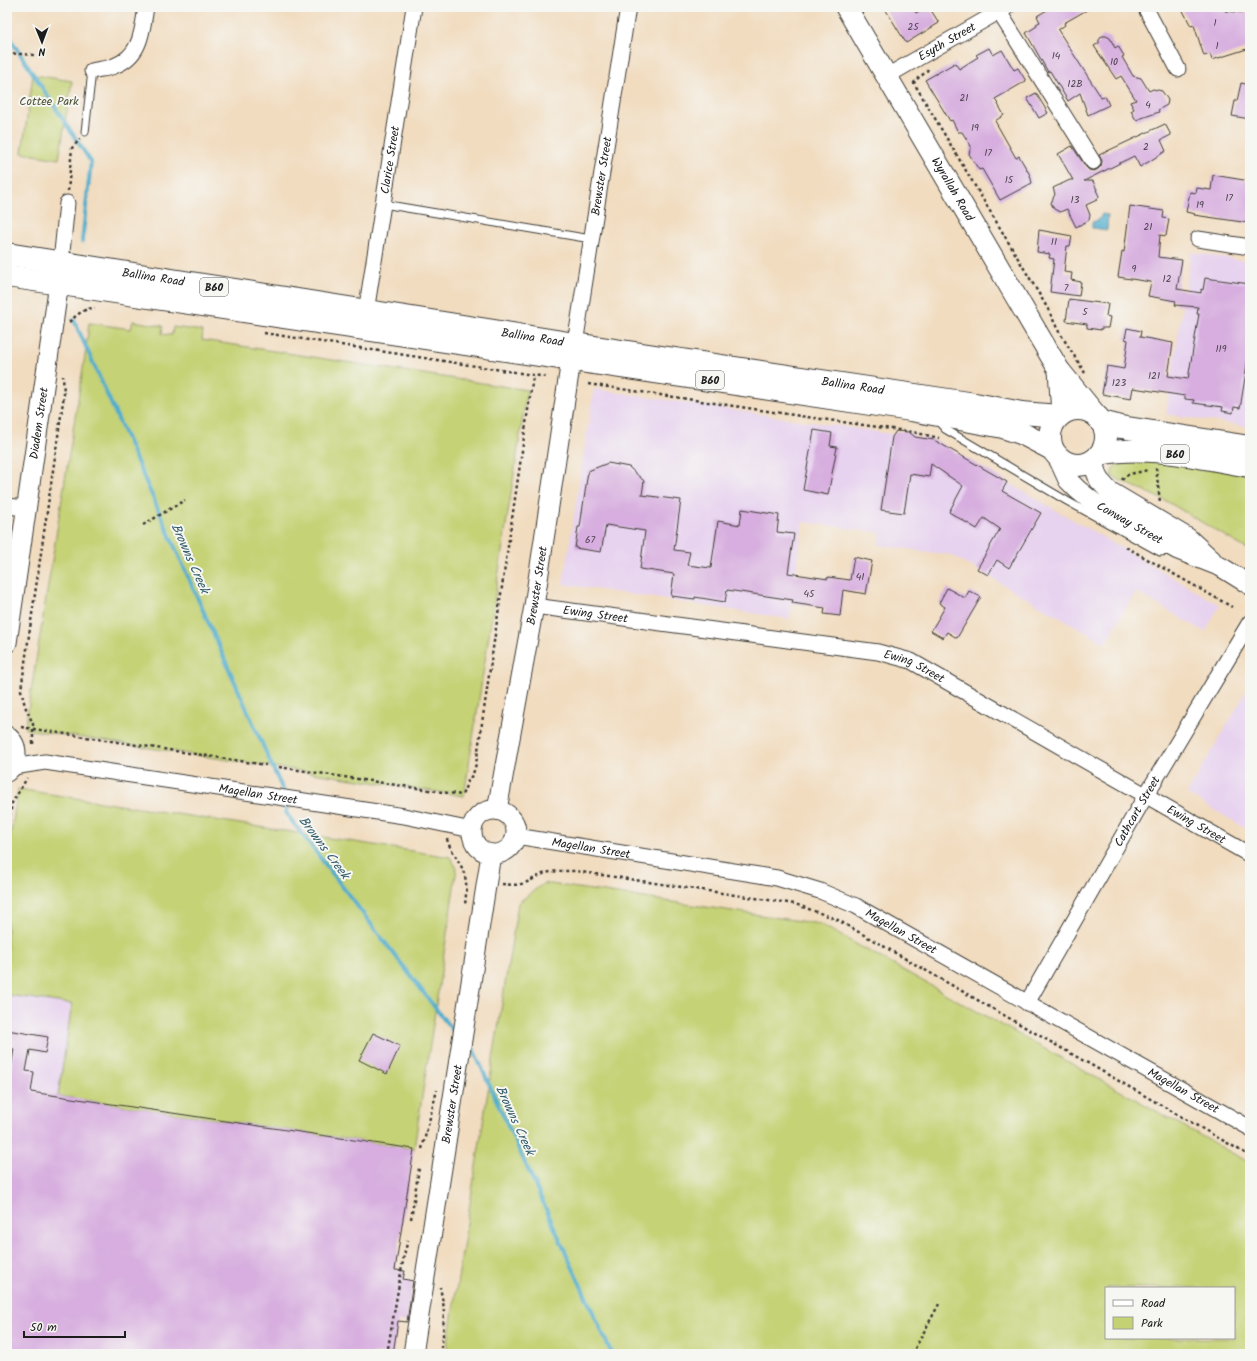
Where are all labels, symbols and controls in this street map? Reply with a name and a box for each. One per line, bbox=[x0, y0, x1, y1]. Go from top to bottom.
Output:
house number: 1 bbox=[1213, 15, 1217, 31]
street label: Esyth Street bbox=[915, 18, 980, 66]
house number: 25 bbox=[907, 19, 919, 35]
north arrow bbox=[22, 22, 62, 62]
house number: 1 bbox=[1215, 38, 1219, 54]
text: N bbox=[38, 42, 46, 60]
house number: 14 bbox=[1052, 48, 1061, 64]
house number: 10 bbox=[1110, 54, 1118, 70]
house number: 12B bbox=[1067, 76, 1083, 92]
house number: 21 bbox=[960, 90, 968, 106]
park label: Cottee Park bbox=[19, 92, 79, 111]
house number: 4 bbox=[1145, 97, 1151, 113]
house number: 19 bbox=[971, 120, 979, 136]
street label: Clarice Street bbox=[376, 124, 405, 195]
street label: Brewster Street bbox=[586, 135, 618, 217]
house number: 2 bbox=[1143, 139, 1149, 155]
house number: 17 bbox=[984, 145, 992, 161]
street label: Wyrallah Road bbox=[926, 154, 979, 226]
house number: 15 bbox=[1005, 172, 1014, 188]
house number: 17 bbox=[1225, 190, 1233, 206]
house number: 13 bbox=[1071, 192, 1080, 208]
house number: 19 bbox=[1196, 197, 1204, 213]
house number: 21 bbox=[1144, 219, 1152, 235]
house number: 11 bbox=[1051, 234, 1057, 250]
house number: 9 bbox=[1132, 261, 1137, 277]
street label: Ballina Road bbox=[120, 263, 187, 292]
house number: 12 bbox=[1163, 271, 1172, 287]
road number: B60 bbox=[200, 278, 228, 296]
house number: 7 bbox=[1064, 280, 1069, 296]
house number: 5 bbox=[1082, 304, 1088, 320]
street label: Ballina Road bbox=[500, 323, 566, 352]
house number: 119 bbox=[1215, 341, 1227, 357]
house number: 121 bbox=[1148, 368, 1160, 384]
road number: B60 bbox=[696, 371, 724, 389]
street label: Ballina Road bbox=[820, 372, 886, 400]
house number: 123 bbox=[1112, 375, 1127, 391]
street label: Diadem Street bbox=[25, 386, 54, 461]
road number: B60 bbox=[1161, 445, 1189, 463]
street label: Conway Street bbox=[1093, 497, 1167, 550]
water label: Browns Creek bbox=[165, 520, 215, 599]
house number: 67 bbox=[585, 532, 595, 548]
street label: Brewster Street bbox=[522, 545, 553, 627]
house number: 41 bbox=[856, 569, 864, 585]
house number: 45 bbox=[804, 586, 815, 602]
street label: Ewing Street bbox=[562, 601, 629, 629]
street label: Ewing Street bbox=[881, 645, 948, 688]
street label: Cathcart Street bbox=[1109, 772, 1165, 850]
street label: Magellan Street bbox=[217, 779, 299, 810]
street label: Ewing Street bbox=[1163, 800, 1229, 849]
water label: Browns Creek bbox=[293, 812, 356, 886]
street label: Magellan Street bbox=[550, 833, 632, 864]
street label: Magellan Street bbox=[862, 904, 940, 960]
street label: Brewster Street bbox=[437, 1063, 468, 1145]
street label: Magellan Street bbox=[1144, 1063, 1223, 1119]
water label: Browns Creek bbox=[489, 1082, 541, 1161]
legend bbox=[1105, 1287, 1235, 1339]
text: Road bbox=[1141, 1294, 1166, 1313]
scale bar bbox=[24, 1313, 125, 1339]
text: Park bbox=[1141, 1314, 1163, 1333]
text: 50 m bbox=[30, 1318, 57, 1337]

